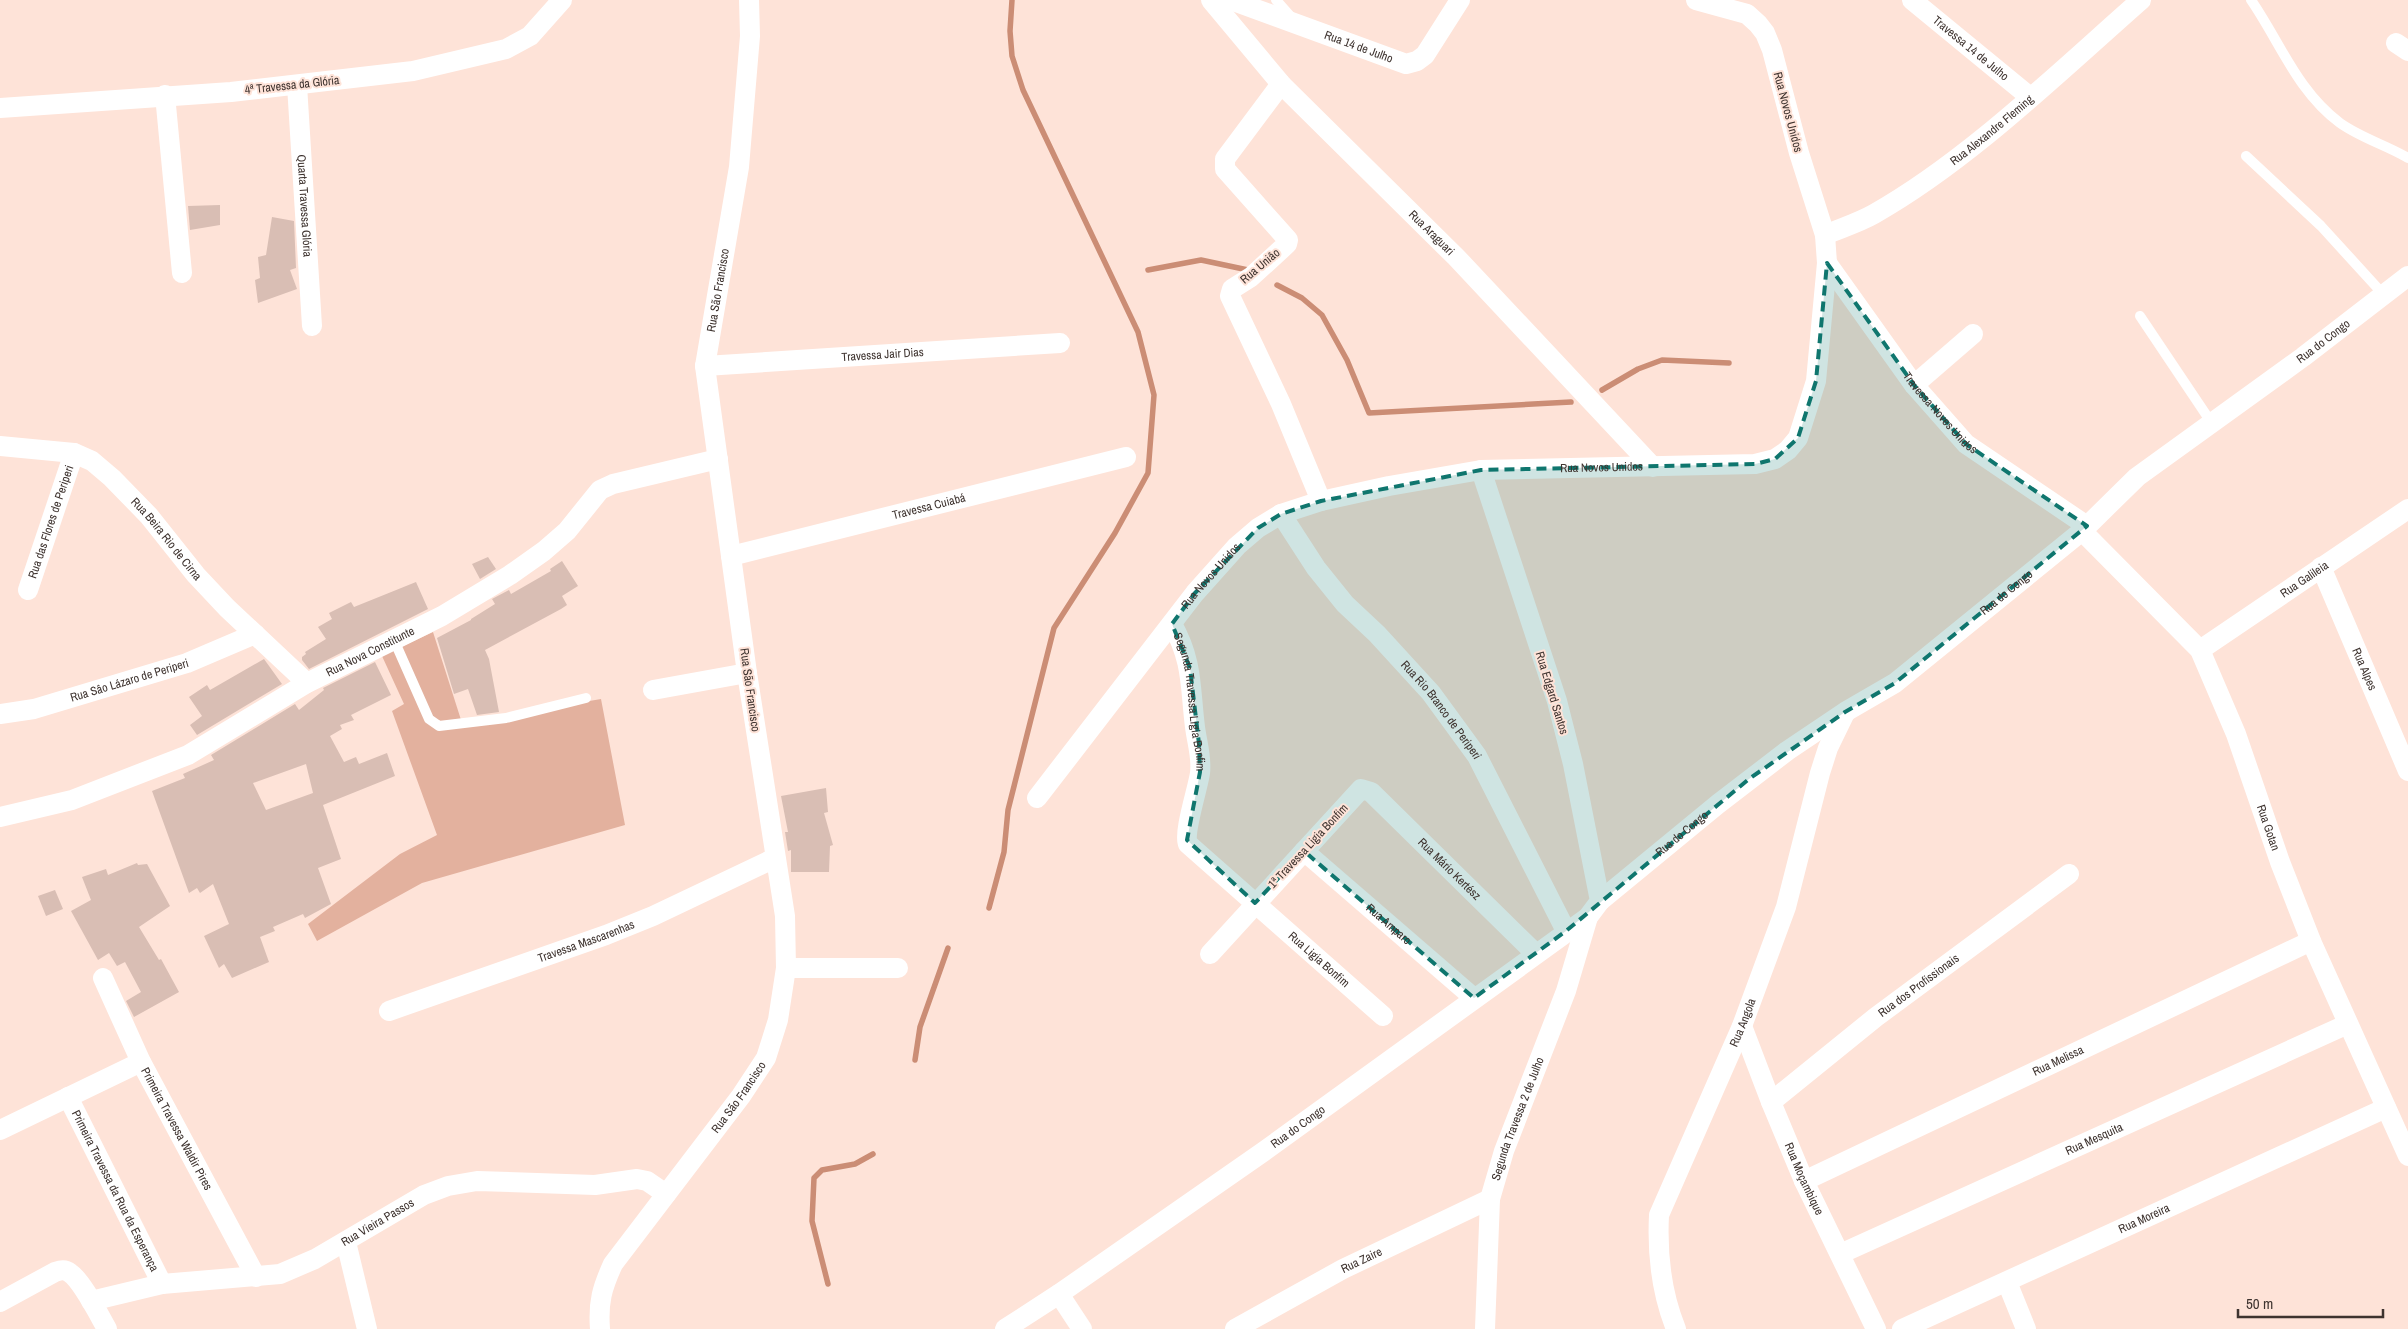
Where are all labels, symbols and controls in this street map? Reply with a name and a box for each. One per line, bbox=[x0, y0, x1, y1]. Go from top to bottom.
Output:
street label: Travessa 14 de Julho bbox=[1929, 12, 2012, 84]
street label: Rua 14 de Julho bbox=[1322, 27, 1395, 67]
street label: Rua Novos Unidos bbox=[1770, 70, 1806, 154]
street label: 4ª Travessa da Glória bbox=[244, 72, 341, 98]
street label: Rua Alexandre Fleming bbox=[1947, 91, 2037, 169]
street label: Quarta Travessa Glória bbox=[293, 154, 316, 258]
street label: Rua Araguari bbox=[1405, 207, 1458, 259]
street label: Rua Uniâo bbox=[1237, 245, 1283, 287]
street label: Rua São Francisco bbox=[703, 247, 733, 333]
street label: Rua do Congo bbox=[2293, 316, 2353, 367]
street label: Travessa Jair Dias bbox=[841, 344, 924, 365]
street label: Travessa Noves Unidos bbox=[1899, 369, 1980, 457]
street label: Rua Novos Unidos bbox=[1560, 458, 1643, 476]
street label: Rua das Flores de Periperi bbox=[24, 463, 77, 580]
street label: Travessa Cuiabá bbox=[891, 489, 968, 523]
street label: Rua Beira Rio de Cirna bbox=[127, 494, 205, 584]
street label: Rua Novos Unidos bbox=[1178, 539, 1244, 612]
street label: Rua Galileia bbox=[2277, 557, 2332, 601]
street label: Rua do Congo bbox=[1977, 566, 2036, 619]
street label: Rua Nova Constitunte bbox=[323, 623, 417, 680]
street label: Segunda Travessa Ligia Bonfim bbox=[1170, 630, 1209, 772]
street label: Rua Alpes bbox=[2348, 645, 2381, 693]
street label: Rua São Francisco bbox=[736, 647, 764, 733]
street label: Rua Edgard Santos bbox=[1532, 650, 1572, 736]
street label: Rua Sâo Lázaro de Periperi bbox=[68, 655, 191, 706]
street label: Rua Rio Branco de Periperi bbox=[1397, 657, 1485, 762]
street label: 1ª Travessa Ligia Bonfim bbox=[1265, 800, 1351, 892]
street label: Rua Gotan bbox=[2253, 802, 2284, 853]
street label: Rua do Congo bbox=[1652, 807, 1712, 860]
street label: Rua Mário Kertész bbox=[1414, 834, 1484, 904]
street label: Rua Amparo bbox=[1363, 900, 1415, 948]
street label: Travessa Mascarenhas bbox=[535, 916, 637, 966]
street label: Rua Ligia Bonfim bbox=[1285, 928, 1353, 991]
street label: Rua dos Profissionais bbox=[1875, 950, 1962, 1021]
street label: Rua Angola bbox=[1726, 996, 1760, 1049]
street label: Rua Melissa bbox=[2030, 1042, 2087, 1080]
street label: Segunda Travessa 2 de Julho bbox=[1488, 1055, 1548, 1182]
street label: Rua São Francisco bbox=[708, 1058, 770, 1136]
street label: Primeira Travessa Waldir Pires bbox=[137, 1065, 216, 1193]
street label: Rua do Congo bbox=[1267, 1102, 1328, 1152]
street label: Primeira Travessa da Rua da Esperança bbox=[68, 1107, 163, 1275]
street label: Rua Mesquita bbox=[2063, 1119, 2126, 1159]
street label: Rua Moçambique bbox=[1781, 1140, 1827, 1218]
street label: Rua Vieira Passos bbox=[338, 1195, 417, 1250]
street label: Rua Moreira bbox=[2116, 1200, 2173, 1237]
street label: Rua Zaire bbox=[1338, 1244, 1385, 1277]
scale bar bbox=[2238, 1286, 2383, 1318]
text: 50 m bbox=[2246, 1293, 2273, 1314]

